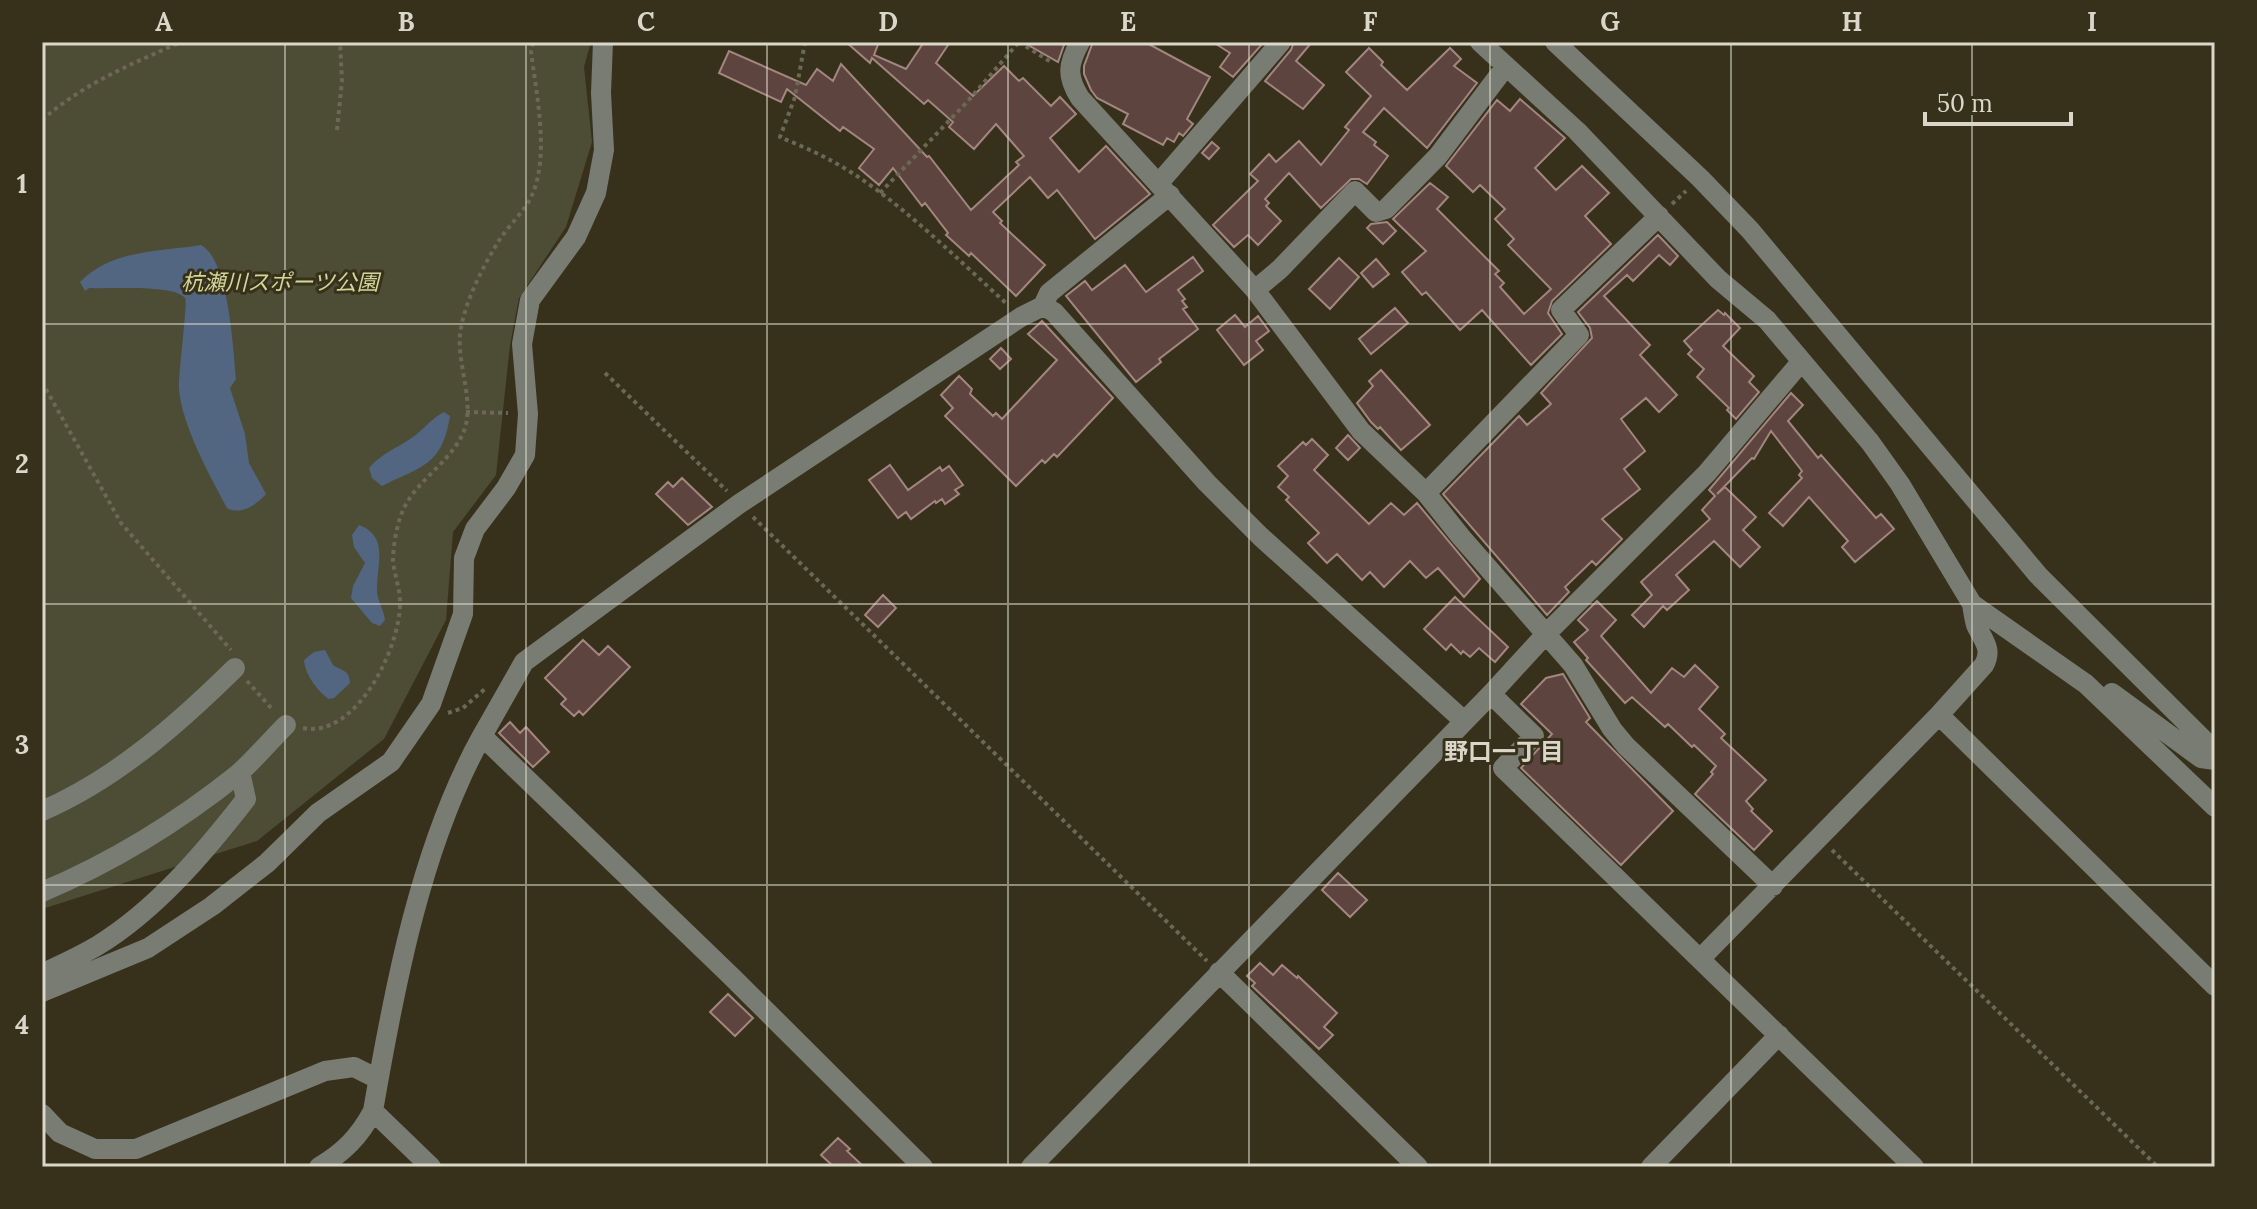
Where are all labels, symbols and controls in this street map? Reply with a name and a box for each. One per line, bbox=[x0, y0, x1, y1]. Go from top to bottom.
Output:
text: A bbox=[155, 5, 173, 38]
text: B bbox=[397, 5, 415, 38]
text: C bbox=[637, 5, 655, 38]
text: D bbox=[878, 5, 898, 38]
text: E bbox=[1120, 5, 1136, 38]
text: F bbox=[1363, 5, 1378, 38]
text: G bbox=[1600, 5, 1620, 38]
text: H bbox=[1842, 5, 1862, 38]
text: I bbox=[2087, 5, 2097, 38]
scale bar bbox=[1925, 76, 2071, 126]
text: 50 m bbox=[1937, 88, 1993, 119]
text: 1 bbox=[17, 167, 27, 200]
park label: 杭瀬川スポーツ公園 bbox=[181, 268, 382, 296]
text: 2 bbox=[15, 447, 29, 480]
text: 3 bbox=[15, 728, 29, 761]
district label: 野口一丁目 bbox=[1444, 736, 1564, 767]
text: 4 bbox=[15, 1008, 29, 1041]

